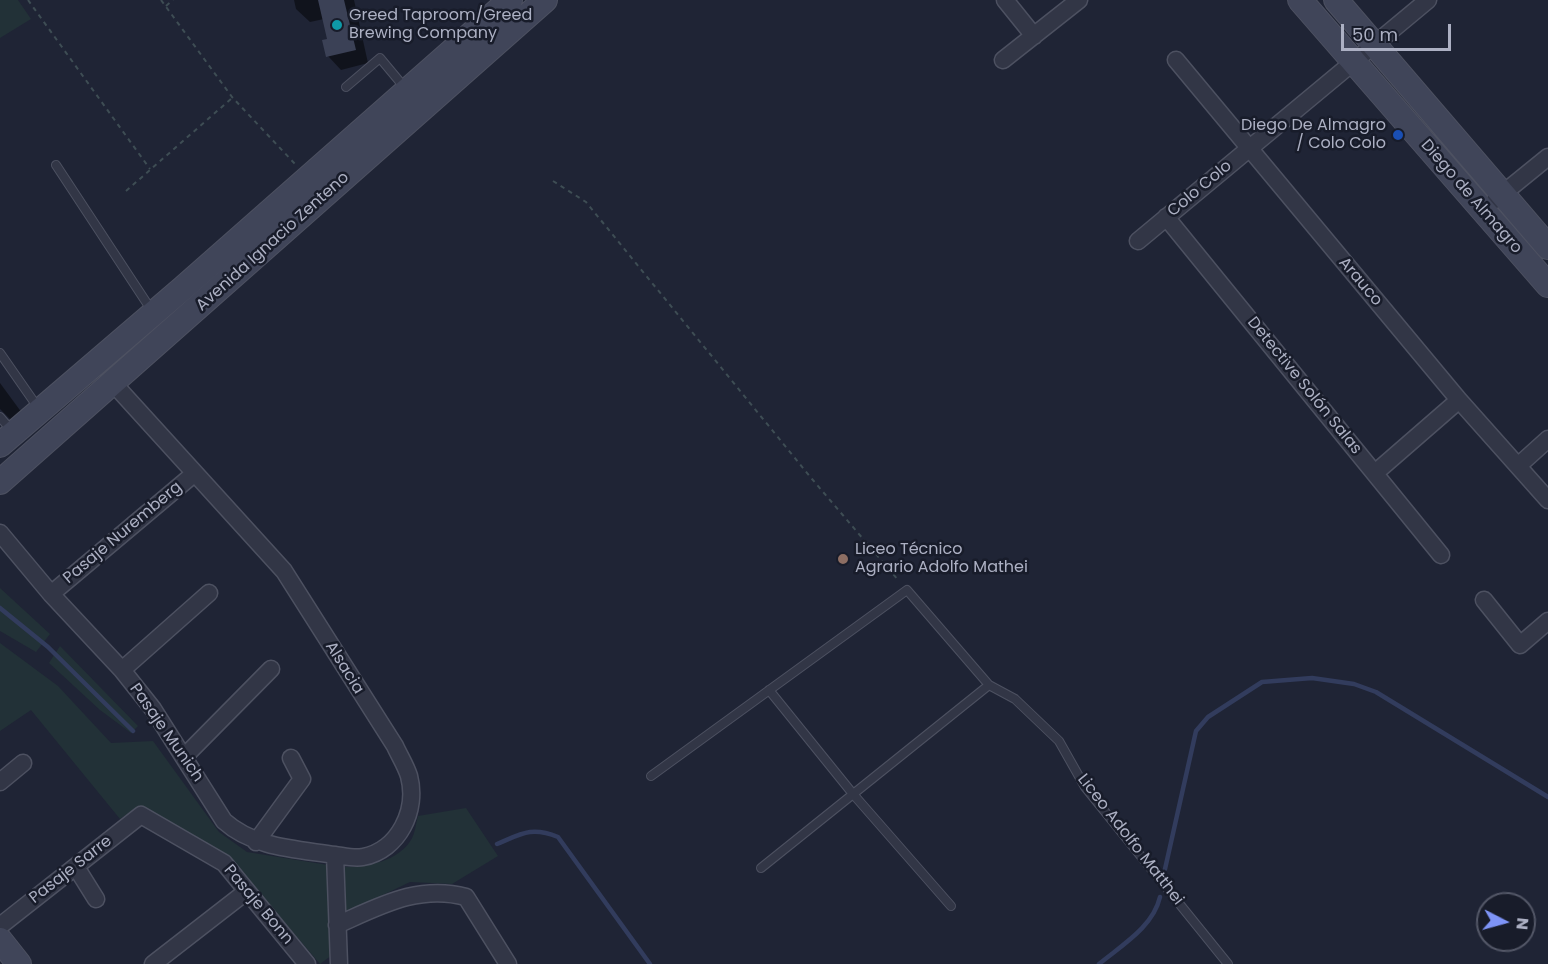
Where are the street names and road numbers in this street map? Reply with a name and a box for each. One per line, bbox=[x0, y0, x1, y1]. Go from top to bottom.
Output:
street label: Diego de Almagro bbox=[1416, 136, 1526, 258]
street label: Colo Colo bbox=[1164, 157, 1236, 221]
street label: Avenida Ignacio Zenteno bbox=[193, 168, 353, 316]
street label: Arauco bbox=[1334, 254, 1386, 310]
street label: Detective Solón Salas bbox=[1243, 313, 1365, 459]
street label: Pasaje Nuremberg bbox=[60, 478, 186, 588]
street label: Alsacia bbox=[320, 638, 368, 698]
street label: Pasaje Munich bbox=[125, 680, 207, 786]
street label: Liceo Adolfo Matthei bbox=[1073, 771, 1187, 909]
street label: Pasaje Sarre bbox=[26, 832, 116, 908]
street label: Pasaje Bonn bbox=[219, 861, 297, 949]

